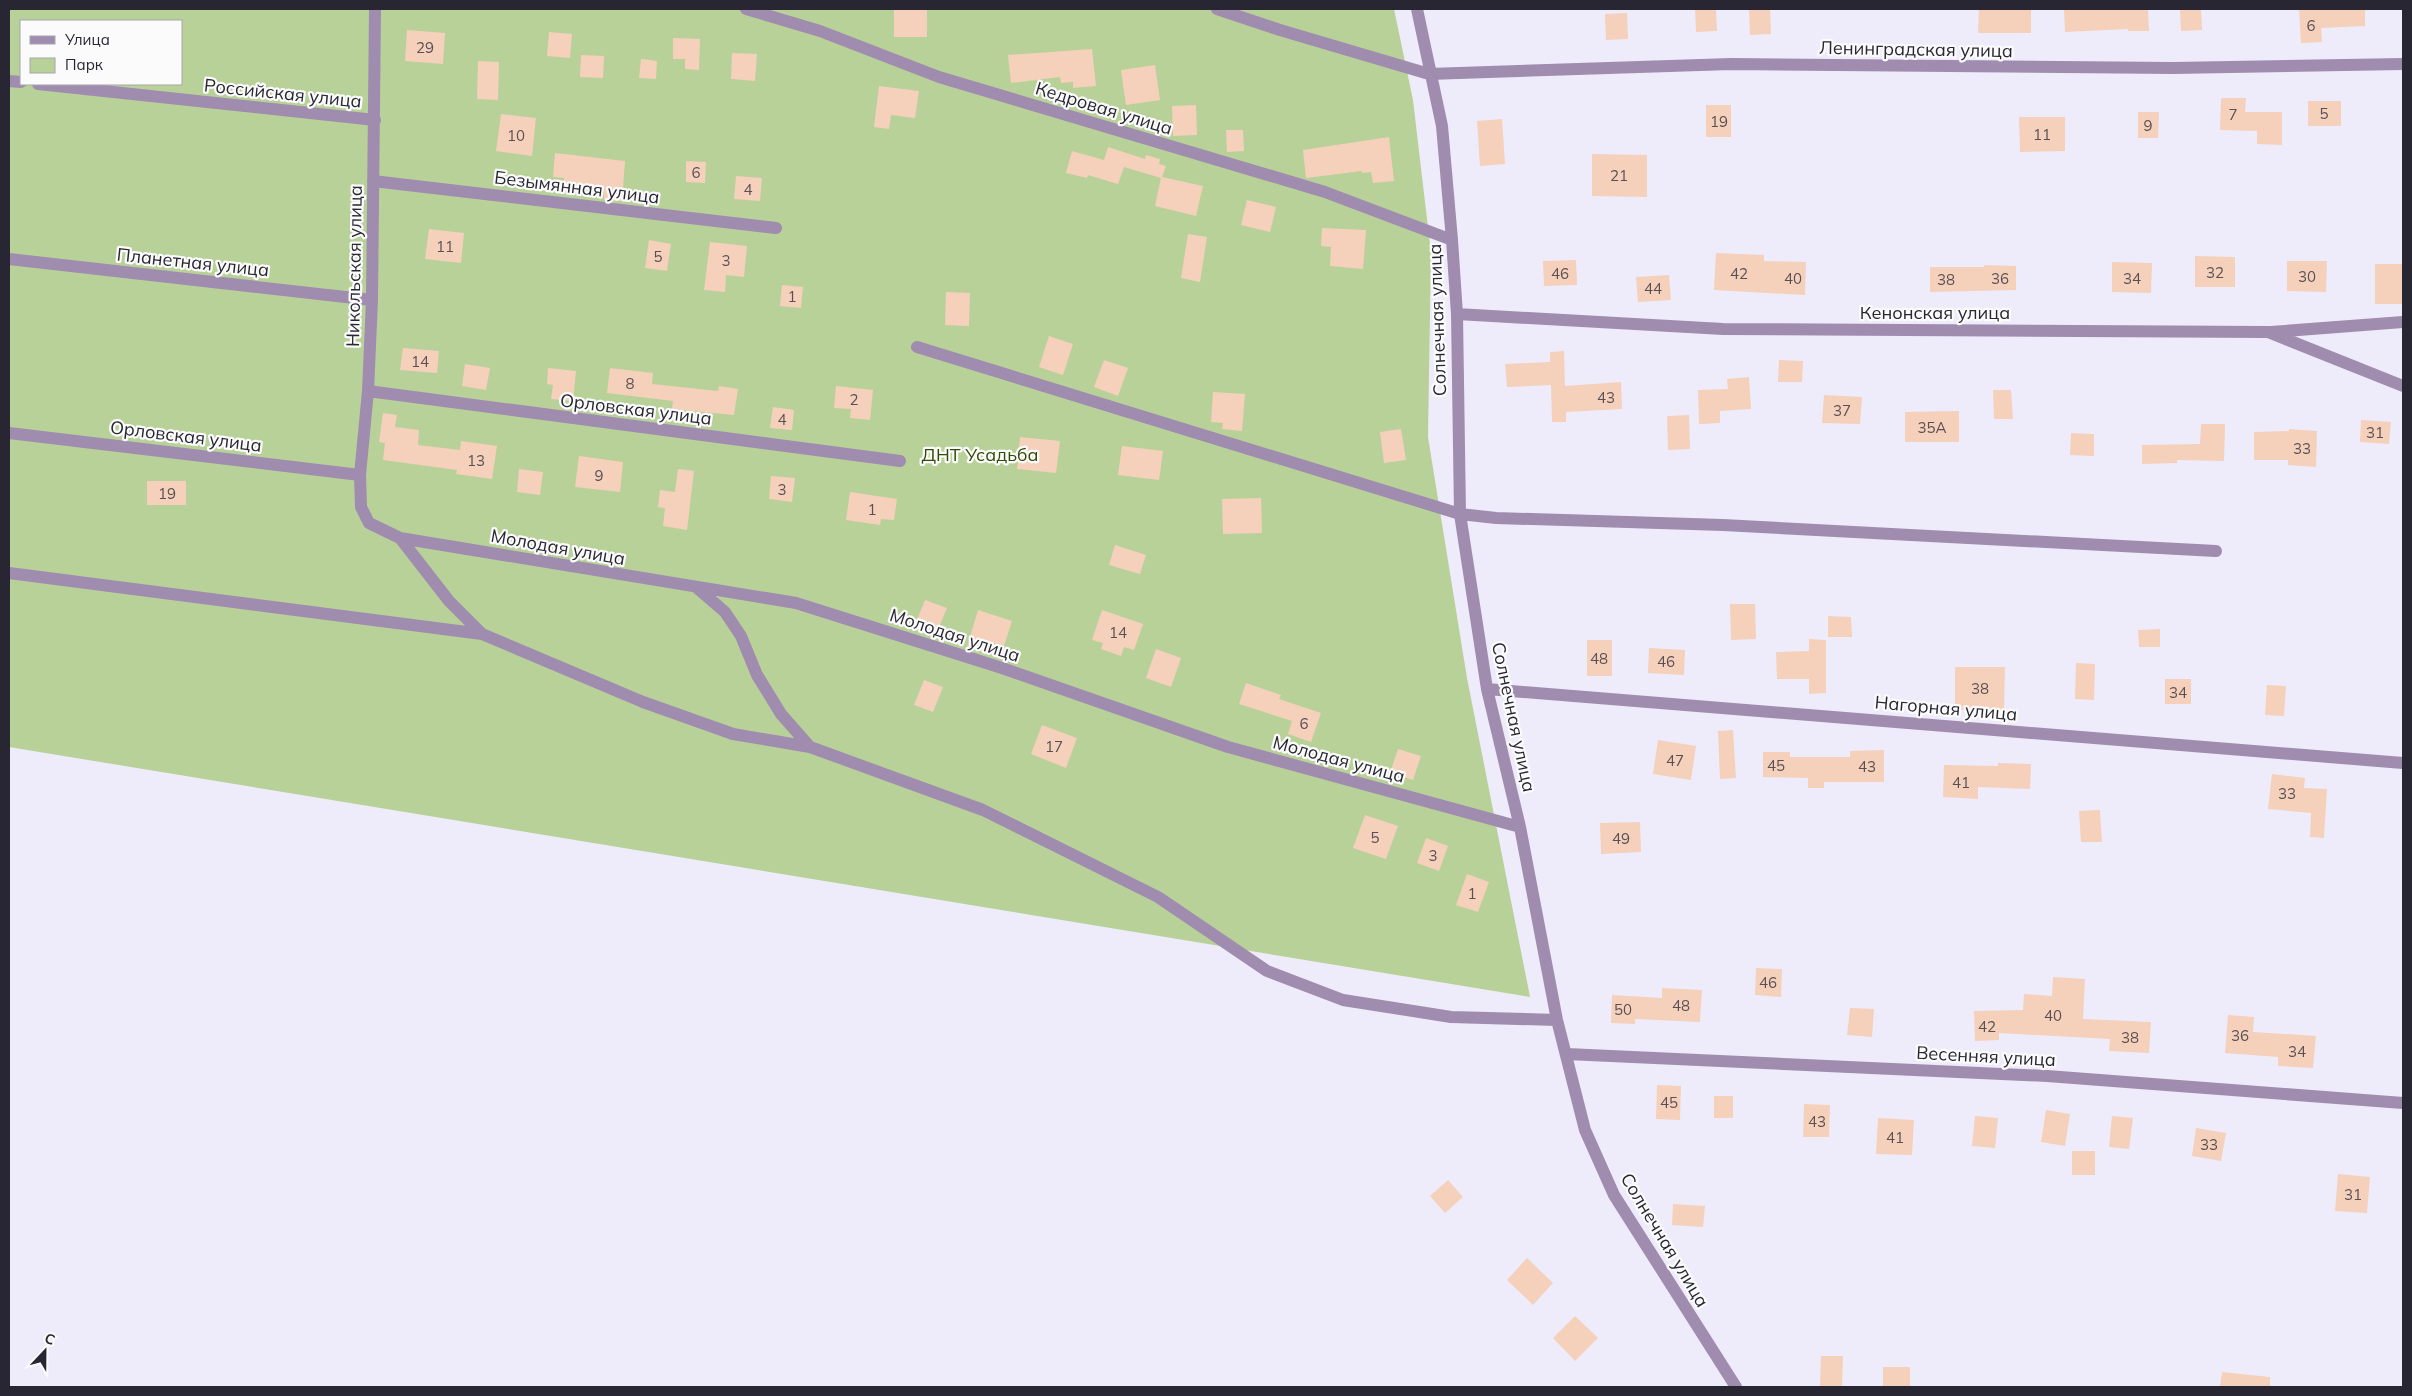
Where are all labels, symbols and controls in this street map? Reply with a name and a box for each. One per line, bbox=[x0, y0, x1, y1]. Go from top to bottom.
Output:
house number: 6 bbox=[2306, 16, 2316, 35]
legend bbox=[20, 20, 182, 85]
text: Улица bbox=[64, 30, 110, 49]
street label: Ленинградская улица bbox=[1819, 36, 2013, 62]
house number: 29 bbox=[416, 38, 434, 57]
text: Парк bbox=[65, 55, 104, 74]
street label: Российская улица bbox=[203, 73, 363, 113]
street label: Кедровая улица bbox=[1033, 76, 1175, 140]
house number: 5 bbox=[2319, 104, 2329, 123]
house number: 7 bbox=[2228, 105, 2238, 124]
house number: 19 bbox=[1710, 112, 1728, 131]
house number: 9 bbox=[2143, 116, 2153, 135]
house number: 11 bbox=[2033, 125, 2051, 144]
house number: 10 bbox=[507, 126, 525, 145]
house number: 6 bbox=[691, 163, 701, 182]
street label: Безымянная улица bbox=[493, 165, 661, 209]
house number: 21 bbox=[1610, 166, 1628, 185]
house number: 4 bbox=[743, 180, 753, 199]
street label: Никольская улица bbox=[341, 185, 367, 347]
house number: 11 bbox=[436, 237, 454, 256]
street label: Планетная улица bbox=[116, 243, 270, 281]
street label: Солнечная улица bbox=[1423, 243, 1451, 397]
house number: 5 bbox=[653, 247, 663, 266]
house number: 3 bbox=[721, 251, 731, 270]
house number: 32 bbox=[2206, 263, 2224, 282]
house number: 46 bbox=[1551, 264, 1569, 283]
house number: 42 bbox=[1730, 264, 1748, 283]
house number: 30 bbox=[2298, 267, 2316, 286]
house number: 40 bbox=[1784, 269, 1802, 288]
house number: 36 bbox=[1991, 269, 2009, 288]
house number: 34 bbox=[2123, 269, 2141, 288]
house number: 38 bbox=[1937, 270, 1955, 289]
house number: 44 bbox=[1644, 279, 1662, 298]
house number: 1 bbox=[787, 287, 797, 306]
street label: Кенонская улица bbox=[1860, 301, 2010, 324]
house number: 14 bbox=[411, 352, 429, 371]
house number: 8 bbox=[625, 374, 635, 393]
street label: Орловская улица bbox=[559, 388, 713, 430]
house number: 43 bbox=[1597, 388, 1615, 407]
house number: 2 bbox=[849, 390, 859, 409]
house number: 37 bbox=[1833, 401, 1851, 420]
house number: 4 bbox=[777, 410, 787, 429]
street label: Орловская улица bbox=[109, 415, 263, 457]
house number: 35А bbox=[1917, 418, 1947, 437]
house number: 31 bbox=[2366, 423, 2384, 442]
house number: 33 bbox=[2293, 439, 2311, 458]
park label: ДНТ Усадьба bbox=[922, 443, 1038, 466]
house number: 13 bbox=[467, 451, 485, 470]
house number: 9 bbox=[594, 466, 604, 485]
house number: 3 bbox=[777, 480, 787, 499]
house number: 19 bbox=[158, 484, 176, 503]
house number: 1 bbox=[867, 500, 877, 519]
street label: Молодая улица bbox=[489, 524, 627, 570]
street label: Молодая улица bbox=[887, 603, 1023, 667]
house number: 14 bbox=[1109, 623, 1127, 642]
street label: Солнечная улица bbox=[1487, 640, 1541, 794]
house number: 48 bbox=[1590, 649, 1608, 668]
house number: 46 bbox=[1657, 652, 1675, 671]
house number: 38 bbox=[1971, 679, 1989, 698]
house number: 34 bbox=[2169, 683, 2187, 702]
street label: Нагорная улица bbox=[1874, 690, 2018, 726]
house number: 6 bbox=[1299, 714, 1309, 733]
street label: Молодая улица bbox=[1270, 730, 1408, 788]
house number: 17 bbox=[1045, 737, 1063, 756]
house number: 47 bbox=[1666, 751, 1684, 770]
house number: 45 bbox=[1767, 756, 1785, 775]
house number: 43 bbox=[1858, 757, 1876, 776]
house number: 41 bbox=[1952, 773, 1970, 792]
house number: 33 bbox=[2278, 784, 2296, 803]
house number: 5 bbox=[1370, 828, 1380, 847]
house number: 49 bbox=[1612, 829, 1630, 848]
house number: 3 bbox=[1428, 846, 1438, 865]
house number: 1 bbox=[1467, 884, 1477, 903]
house number: 46 bbox=[1759, 973, 1777, 992]
house number: 48 bbox=[1672, 996, 1690, 1015]
house number: 50 bbox=[1614, 1000, 1632, 1019]
house number: 40 bbox=[2044, 1006, 2062, 1025]
house number: 42 bbox=[1978, 1017, 1996, 1036]
house number: 36 bbox=[2231, 1026, 2249, 1045]
house number: 38 bbox=[2121, 1028, 2139, 1047]
street label: Весенняя улица bbox=[1916, 1041, 2056, 1071]
house number: 34 bbox=[2288, 1042, 2306, 1061]
house number: 45 bbox=[1660, 1093, 1678, 1112]
house number: 43 bbox=[1808, 1112, 1826, 1131]
house number: 41 bbox=[1886, 1128, 1904, 1147]
house number: 33 bbox=[2200, 1135, 2218, 1154]
street label: Солнечная улица bbox=[1616, 1169, 1714, 1311]
house number: 31 bbox=[2344, 1185, 2362, 1204]
north arrow bbox=[20, 1326, 70, 1376]
text: С bbox=[42, 1329, 58, 1349]

